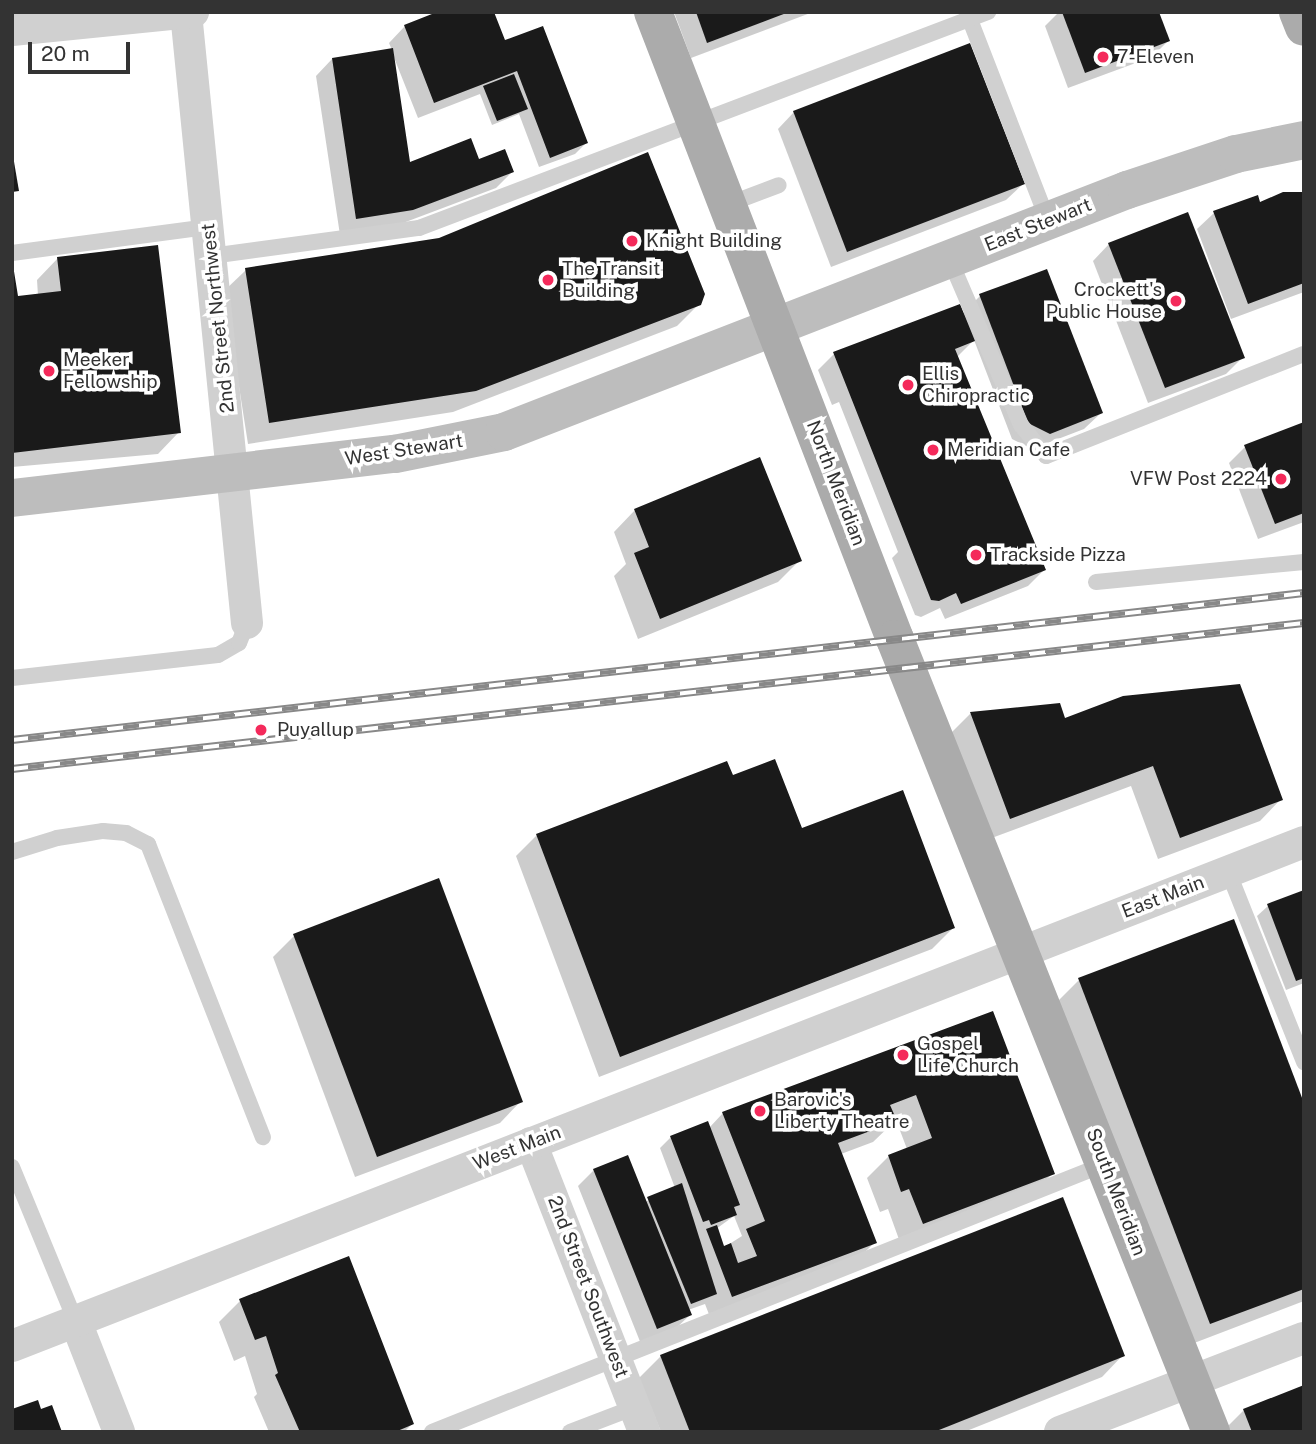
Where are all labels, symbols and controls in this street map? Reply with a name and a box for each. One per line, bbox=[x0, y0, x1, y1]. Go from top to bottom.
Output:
scale bar bbox=[32, 28, 133, 72]
text: 20 m bbox=[41, 41, 90, 66]
place label: 7-Eleven bbox=[1117, 46, 1194, 68]
marker: 7-Eleven bbox=[1095, 49, 1111, 65]
street label: East Stewart bbox=[981, 193, 1095, 257]
street label: 2nd Street Northwest bbox=[197, 222, 239, 414]
place label: Knight Building bbox=[646, 230, 782, 252]
marker: Knight Building bbox=[624, 233, 640, 249]
place label: The Transit Building bbox=[562, 258, 660, 302]
marker: The Transit Building bbox=[540, 272, 556, 288]
place label: Crockett's Public House bbox=[1046, 279, 1162, 323]
marker: Crockett's Public House bbox=[1168, 293, 1184, 309]
place label: Meeker Fellowship bbox=[63, 349, 157, 393]
marker: Meeker Fellowship bbox=[41, 363, 57, 379]
place label: Ellis Chiropractic bbox=[922, 363, 1030, 407]
marker: Ellis Chiropractic bbox=[900, 377, 916, 393]
street label: North Meridian bbox=[802, 417, 870, 549]
street label: West Stewart bbox=[343, 429, 465, 471]
place label: Meridian Cafe bbox=[947, 439, 1070, 461]
marker: Meridian Cafe bbox=[925, 442, 941, 458]
place label: VFW Post 2224 bbox=[1130, 468, 1267, 490]
marker: VFW Post 2224 bbox=[1273, 471, 1289, 487]
place label: Trackside Pizza bbox=[990, 544, 1126, 566]
marker: Trackside Pizza bbox=[968, 547, 984, 563]
place label: Puyallup bbox=[277, 719, 354, 741]
marker: Puyallup bbox=[251, 720, 271, 740]
street label: East Main bbox=[1119, 871, 1207, 923]
place label: Gospel Life Church bbox=[917, 1033, 1019, 1077]
marker: Gospel Life Church bbox=[895, 1047, 911, 1063]
place label: Barovic's Liberty Theatre bbox=[774, 1089, 910, 1133]
marker: Barovic's Liberty Theatre bbox=[752, 1103, 768, 1119]
street label: West Main bbox=[470, 1121, 564, 1175]
street label: South Meridian bbox=[1081, 1125, 1151, 1259]
street label: 2nd Street Southwest bbox=[543, 1193, 633, 1381]

